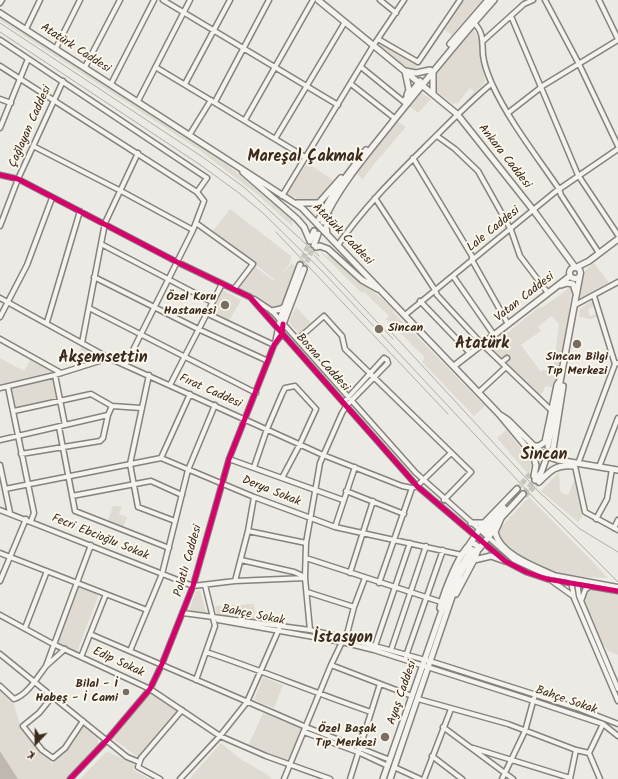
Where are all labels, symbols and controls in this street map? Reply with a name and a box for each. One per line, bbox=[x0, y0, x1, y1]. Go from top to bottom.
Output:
street label: Atatürk Caddesi bbox=[37, 21, 113, 77]
street label: Çağlayan Caddesi bbox=[7, 84, 55, 170]
street label: Ankara Caddesi bbox=[474, 122, 534, 192]
district label: Mareşal Çakmak bbox=[247, 148, 363, 168]
street label: Atatürk Caddesi bbox=[309, 201, 375, 269]
street label: Lale Caddesi bbox=[465, 204, 523, 256]
street label: Vatan Caddesi bbox=[492, 270, 558, 326]
place label: Özel Koru Hastanesi bbox=[164, 291, 216, 319]
marker: Özel Koru Hastanesi bbox=[219, 299, 231, 311]
place label: Sincan bbox=[388, 322, 423, 336]
marker: Sincan bbox=[373, 323, 385, 335]
street label: Bosna Caddesi bbox=[292, 331, 352, 395]
district label: Atatürk bbox=[455, 335, 509, 355]
marker: Sincan Bilgi Tıp Merkezi bbox=[571, 338, 583, 350]
district label: Akşemsettin bbox=[58, 349, 148, 369]
place label: Sincan Bilgi Tıp Merkezi bbox=[546, 351, 608, 379]
street label: Fırat Caddesi bbox=[177, 372, 243, 412]
district label: Sincan bbox=[521, 446, 567, 466]
street label: Derya Sokak bbox=[240, 474, 302, 510]
street label: Fecri Ebcioğlu Sokak bbox=[49, 512, 151, 564]
street label: Polatlı Caddesi bbox=[172, 523, 206, 599]
street label: Bahçe Sokak bbox=[220, 603, 286, 629]
district label: İstasyon bbox=[313, 629, 373, 649]
street label: Edip Sokak bbox=[90, 645, 146, 681]
street label: Ayaş Caddesi bbox=[385, 659, 421, 727]
place label: Bilal - İ Habeş - İ Cami bbox=[35, 678, 118, 706]
street label: Bahçe Sokak bbox=[533, 684, 599, 718]
marker: Bilal - İ Habeş - İ Cami bbox=[121, 687, 131, 697]
north arrow bbox=[16, 723, 56, 763]
place label: Özel Başak Tıp Merkezi bbox=[315, 723, 376, 751]
marker: Özel Başak Tıp Merkezi bbox=[379, 731, 391, 743]
text: K bbox=[25, 745, 38, 764]

